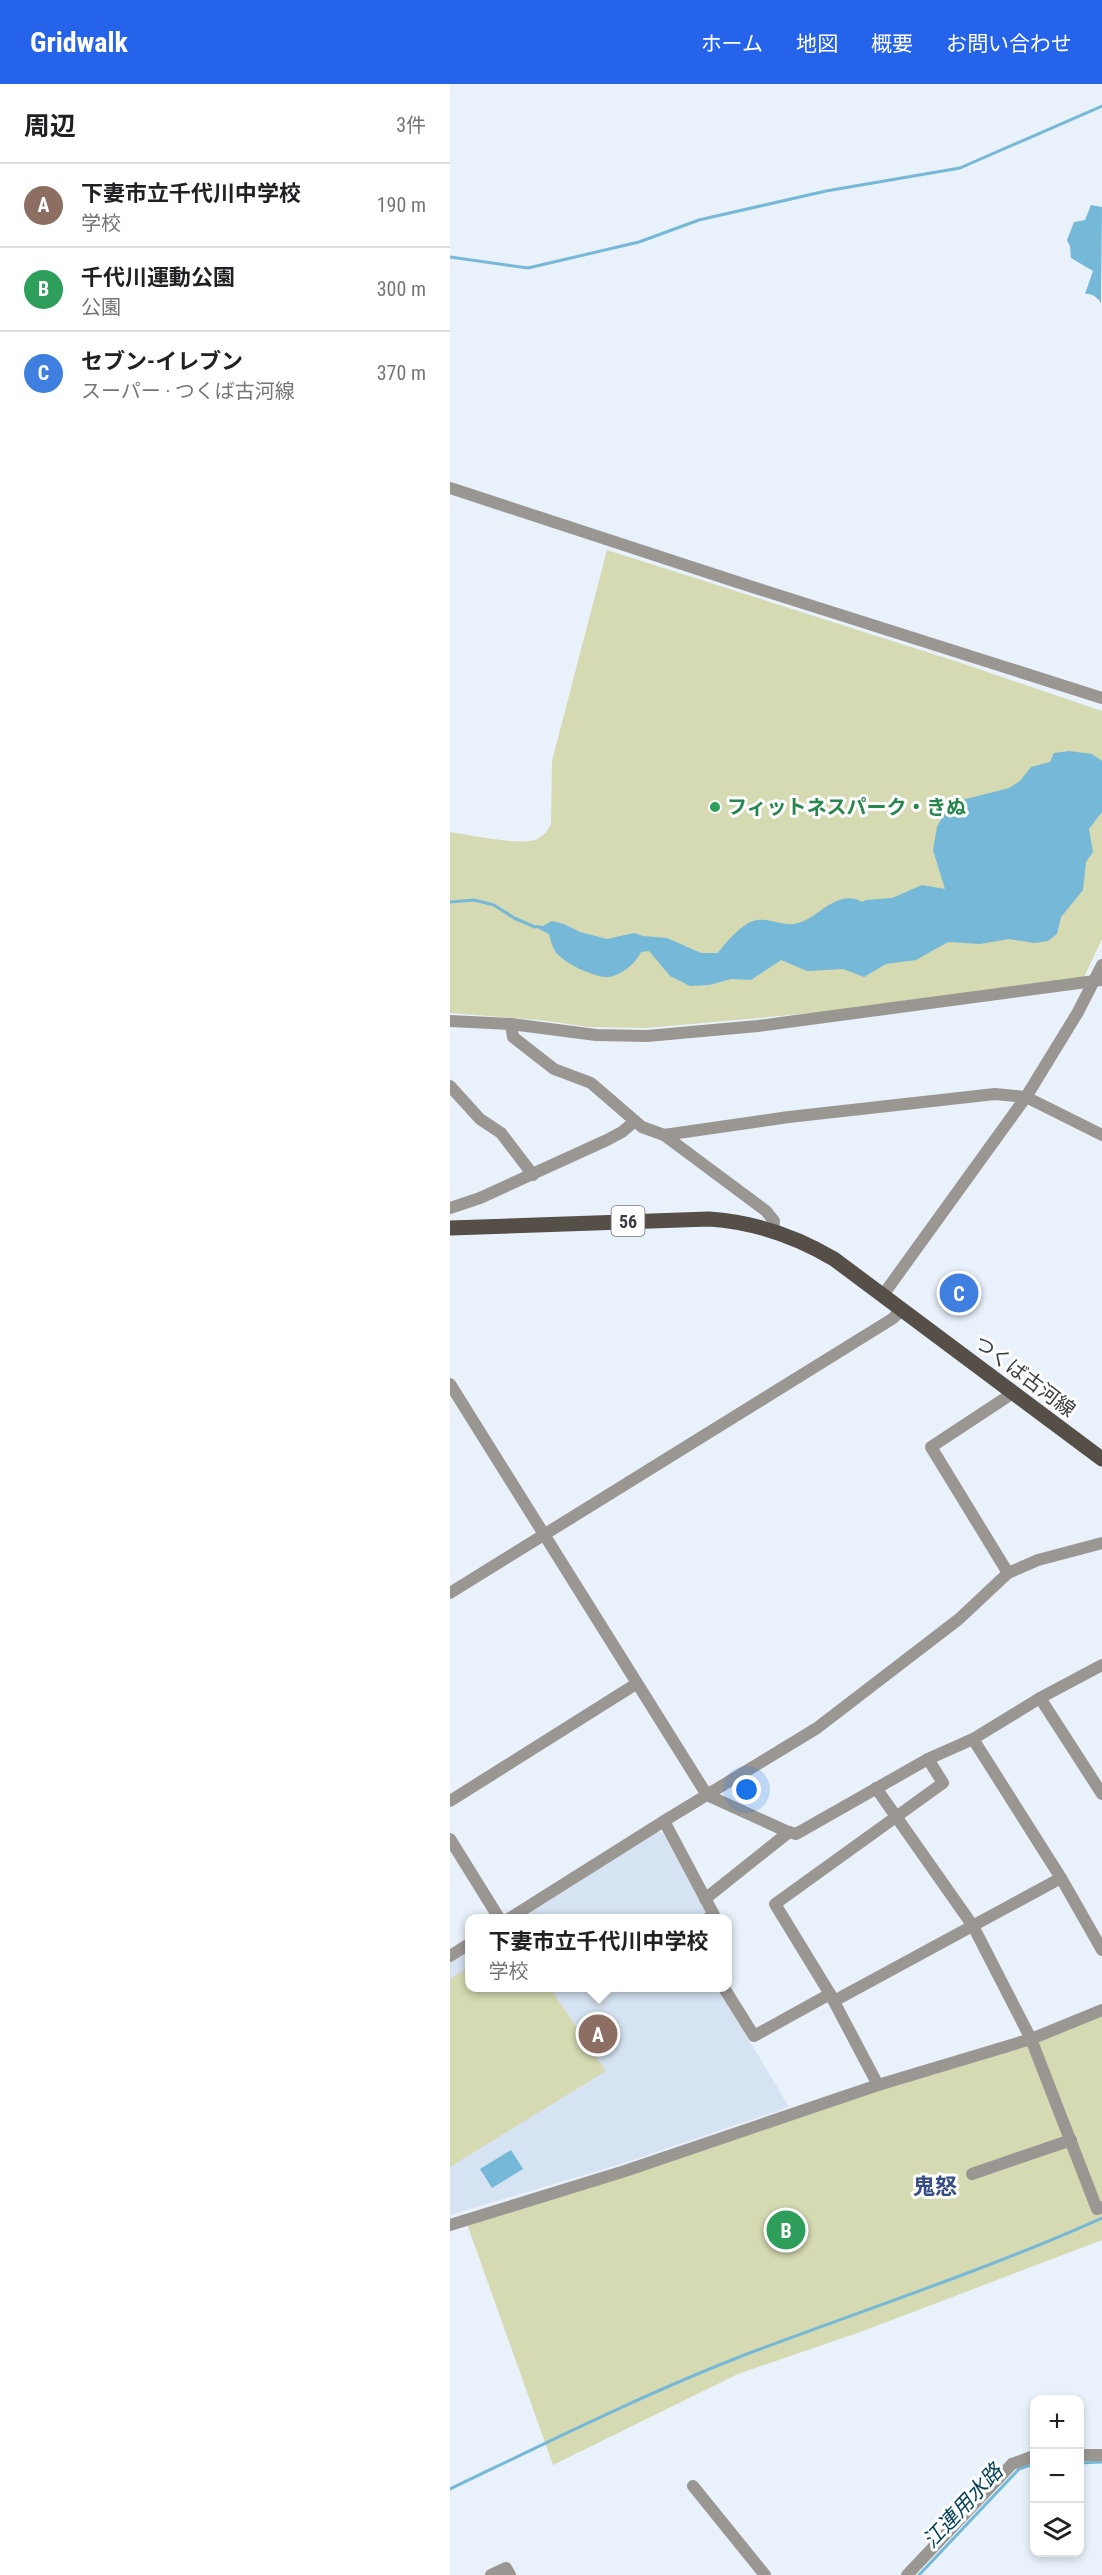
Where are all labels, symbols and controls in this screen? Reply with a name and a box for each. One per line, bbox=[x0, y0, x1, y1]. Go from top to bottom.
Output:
text: Gridwalk bbox=[30, 26, 128, 59]
text: ホーム bbox=[701, 32, 763, 56]
text: 地図 bbox=[796, 32, 838, 56]
text: 概要 bbox=[871, 32, 913, 56]
text: お問い合わせ bbox=[946, 32, 1072, 56]
text: 周辺 bbox=[24, 111, 76, 141]
text: 3件 bbox=[396, 113, 426, 137]
text: 下妻市立千代川中学校 bbox=[81, 181, 301, 206]
text: A bbox=[38, 193, 49, 217]
text: 190 m bbox=[377, 193, 426, 217]
text: 学校 bbox=[81, 211, 121, 235]
text: 千代川運動公園 bbox=[81, 265, 235, 290]
text: B bbox=[38, 277, 49, 301]
text: 300 m bbox=[377, 277, 426, 301]
text: 公園 bbox=[81, 295, 121, 319]
text: セブン-イレブン bbox=[81, 349, 243, 374]
text: C bbox=[38, 361, 49, 385]
text: 370 m bbox=[377, 361, 426, 385]
text: スーパー · つくば古河線 bbox=[81, 379, 295, 403]
place label: フィットネスパーク・きぬ bbox=[727, 795, 966, 819]
marker: フィットネスパーク・きぬ bbox=[708, 800, 722, 814]
road number: 56 bbox=[612, 1206, 645, 1236]
pin: C bbox=[940, 1270, 978, 1316]
street label: つくば古河線 bbox=[970, 1330, 1080, 1422]
your location bbox=[732, 1775, 761, 1804]
popup bbox=[465, 1914, 732, 1992]
text: 下妻市立千代川中学校 bbox=[488, 1929, 709, 1954]
text: 学校 bbox=[488, 1959, 528, 1983]
pin: A bbox=[578, 2012, 618, 2056]
district label: 鬼怒 bbox=[913, 2174, 957, 2199]
pin: B bbox=[766, 2208, 806, 2252]
map controls bbox=[1030, 2395, 1084, 2557]
button: + bbox=[1030, 2395, 1084, 2449]
button: − bbox=[1030, 2449, 1084, 2503]
water label: 江連用水路 bbox=[918, 2458, 1009, 2553]
button: layers bbox=[1030, 2503, 1084, 2557]

